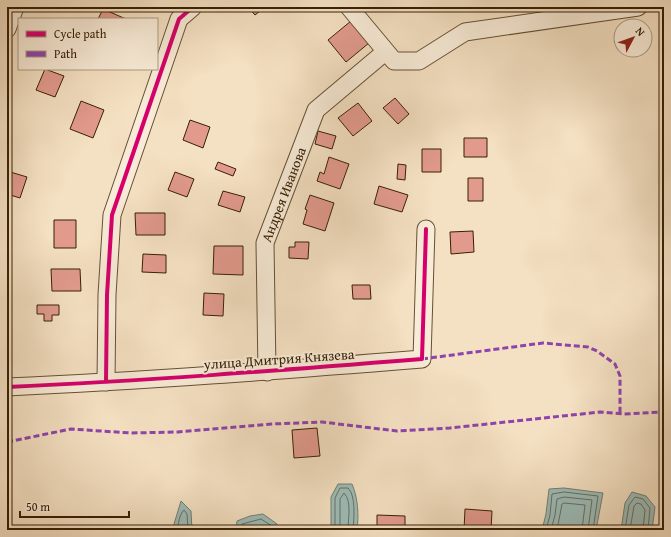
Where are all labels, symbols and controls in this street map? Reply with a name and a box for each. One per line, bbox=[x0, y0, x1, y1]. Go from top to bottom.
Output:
legend bbox=[18, 18, 158, 70]
north arrow bbox=[613, 18, 653, 58]
text: N bbox=[632, 23, 649, 40]
text: Cycle path bbox=[54, 25, 107, 42]
text: Path bbox=[54, 45, 77, 62]
street label: Андрея Иванова bbox=[256, 144, 311, 245]
street label: улица Дмитрия Князева bbox=[202, 344, 355, 374]
scale bar bbox=[20, 493, 129, 519]
text: 50 m bbox=[26, 498, 50, 515]

